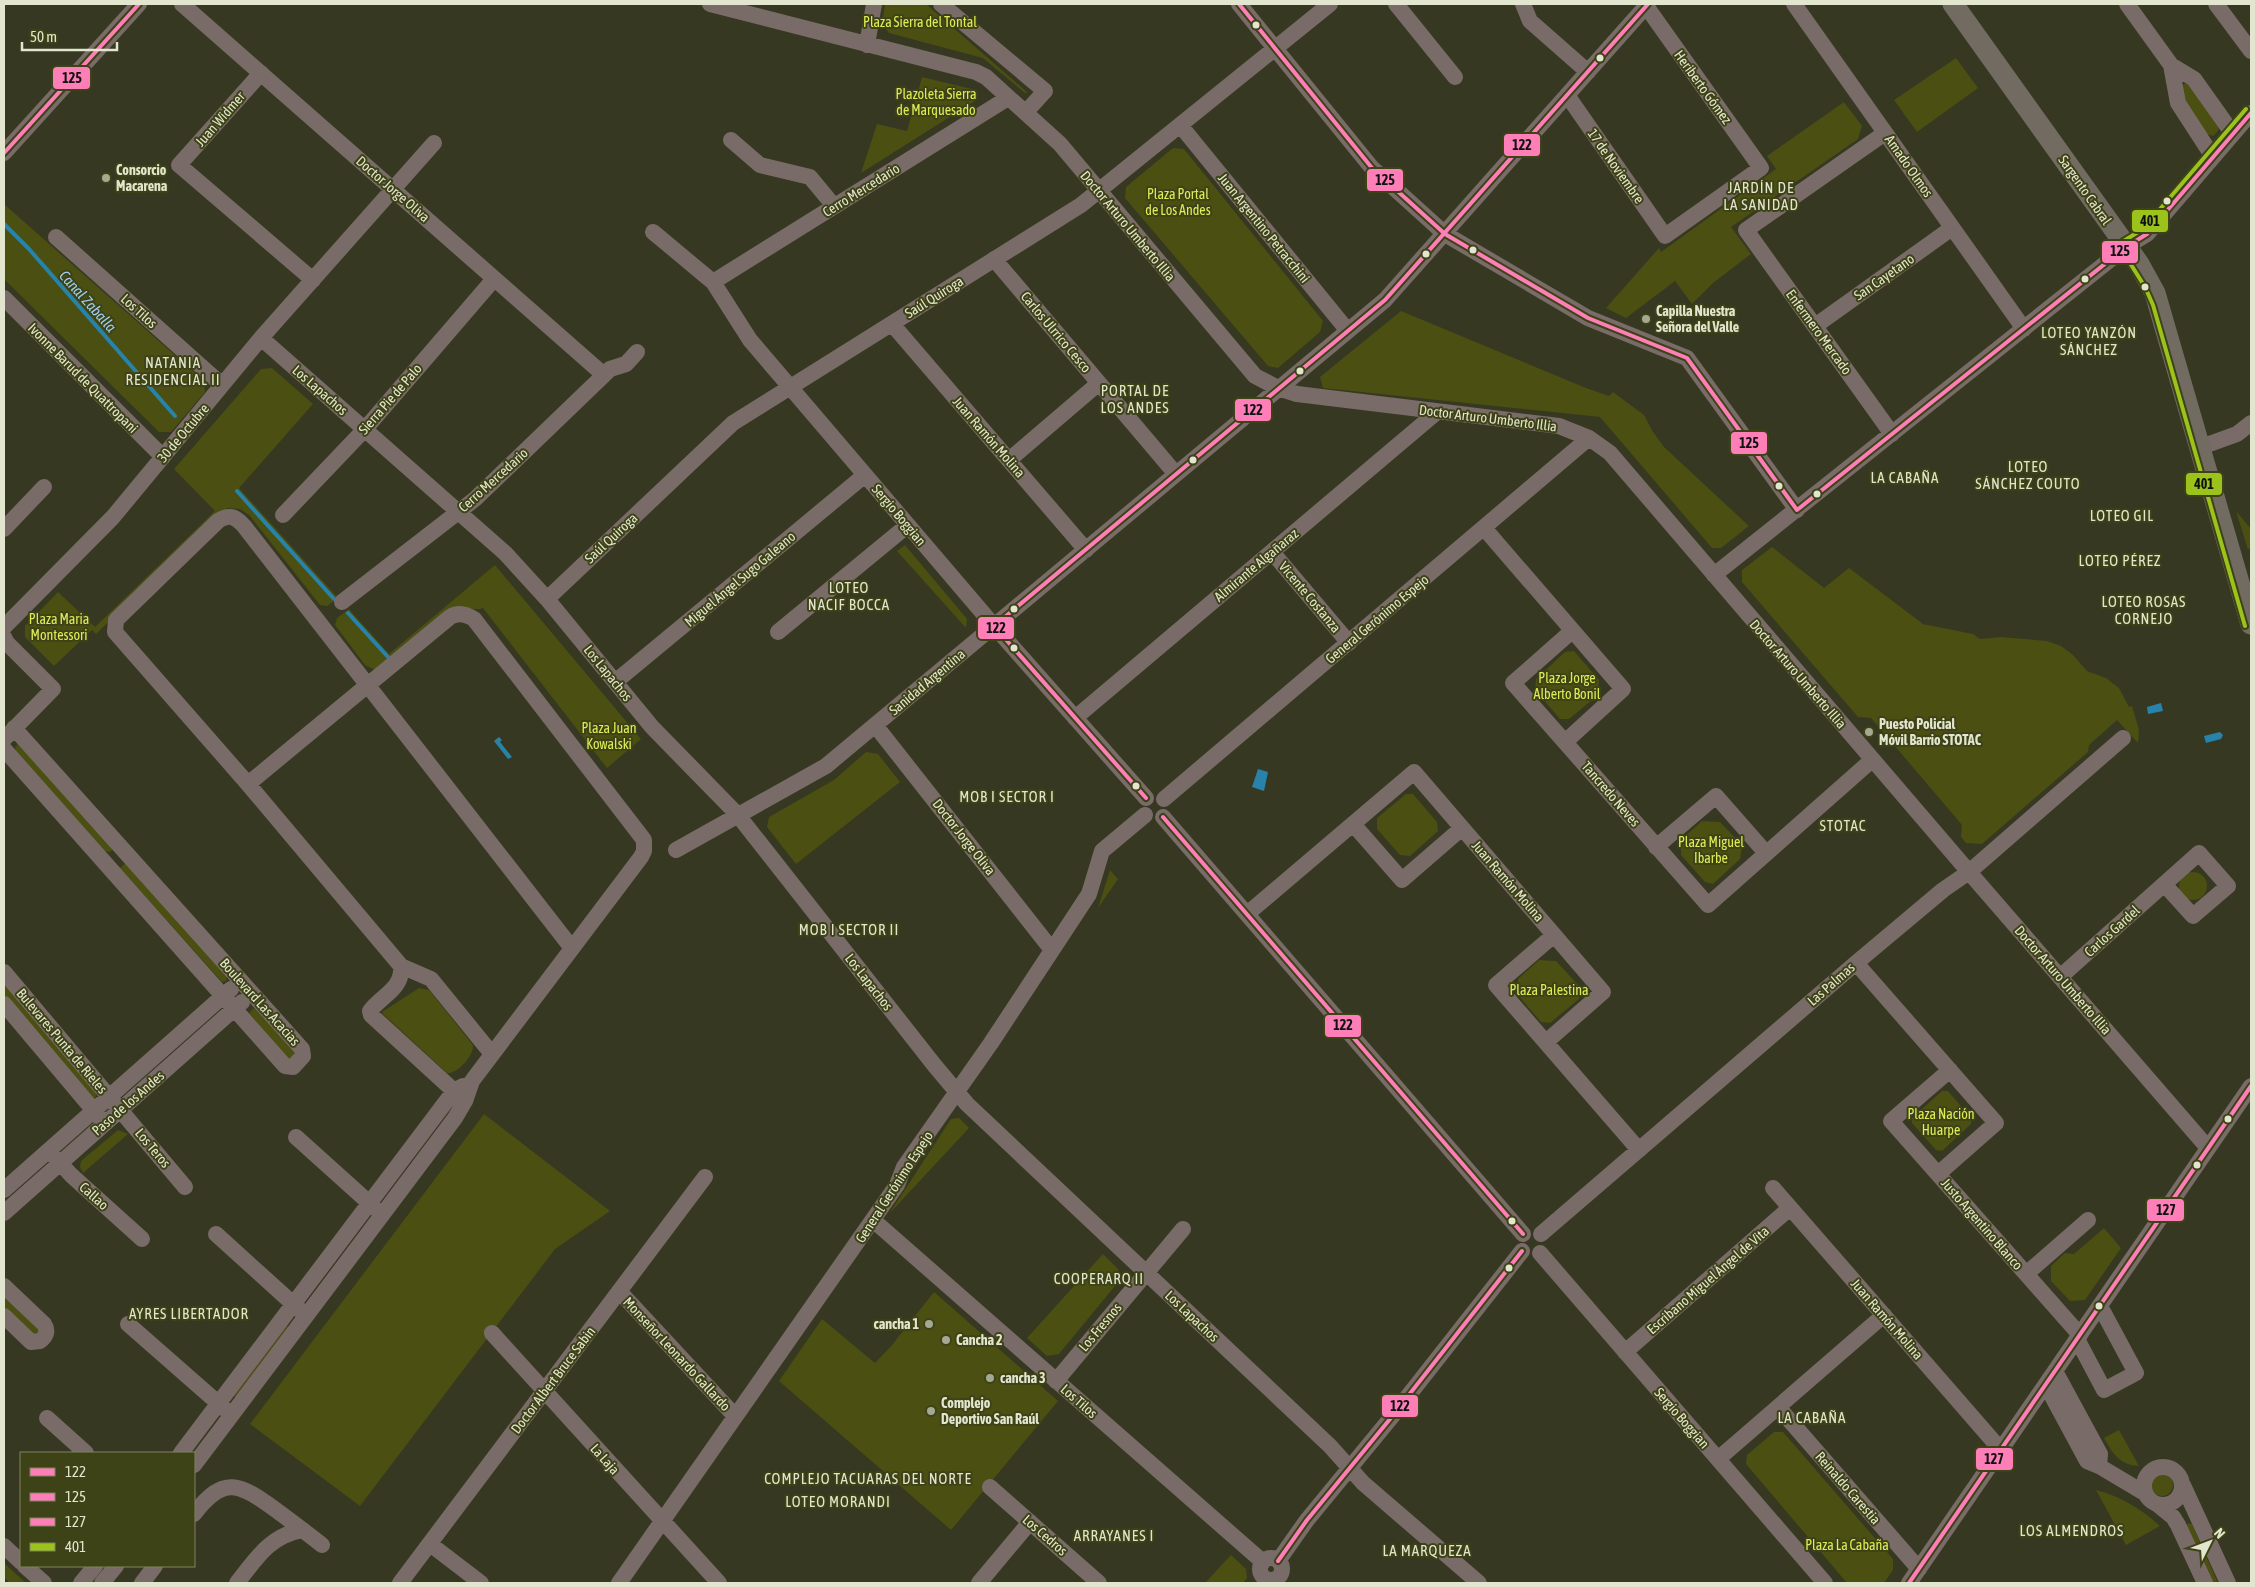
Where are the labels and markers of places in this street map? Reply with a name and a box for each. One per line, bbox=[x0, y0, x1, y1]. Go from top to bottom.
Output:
unlabelled marker bbox=[1251, 20, 1261, 30]
unlabelled marker bbox=[1595, 53, 1605, 63]
place label: Consorcio Macarena bbox=[116, 162, 168, 194]
marker: Consorcio Macarena bbox=[100, 172, 112, 184]
unlabelled marker bbox=[2162, 196, 2172, 206]
unlabelled marker bbox=[1468, 245, 1478, 255]
unlabelled marker bbox=[1421, 249, 1431, 259]
unlabelled marker bbox=[2080, 274, 2090, 284]
unlabelled marker bbox=[2140, 282, 2150, 292]
place label: Capilla Nuestra Señora del Valle bbox=[1656, 303, 1739, 335]
marker: Capilla Nuestra Señora del Valle bbox=[1640, 313, 1652, 325]
unlabelled marker bbox=[1295, 366, 1305, 376]
unlabelled marker bbox=[1188, 455, 1198, 465]
unlabelled marker bbox=[1774, 481, 1784, 491]
unlabelled marker bbox=[1812, 489, 1822, 499]
unlabelled marker bbox=[1009, 604, 1019, 614]
unlabelled marker bbox=[1009, 643, 1019, 653]
place label: Puesto Policial Móvil Barrio STOTAC bbox=[1879, 716, 1982, 748]
marker: Puesto Policial Móvil Barrio STOTAC bbox=[1863, 726, 1875, 738]
unlabelled marker bbox=[1131, 781, 1141, 791]
unlabelled marker bbox=[2223, 1114, 2233, 1124]
unlabelled marker bbox=[2192, 1160, 2202, 1170]
unlabelled marker bbox=[1507, 1216, 1517, 1226]
unlabelled marker bbox=[1504, 1263, 1514, 1273]
unlabelled marker bbox=[2094, 1301, 2104, 1311]
place label: cancha 1 bbox=[874, 1316, 919, 1332]
marker: cancha 1 bbox=[923, 1318, 935, 1330]
place label: Cancha 2 bbox=[956, 1332, 1003, 1348]
marker: Cancha 2 bbox=[940, 1334, 952, 1346]
place label: cancha 3 bbox=[1000, 1370, 1045, 1386]
marker: cancha 3 bbox=[984, 1372, 996, 1384]
place label: Complejo Deportivo San Raúl bbox=[941, 1395, 1039, 1427]
marker: Complejo Deportivo San Raúl bbox=[925, 1405, 937, 1417]

